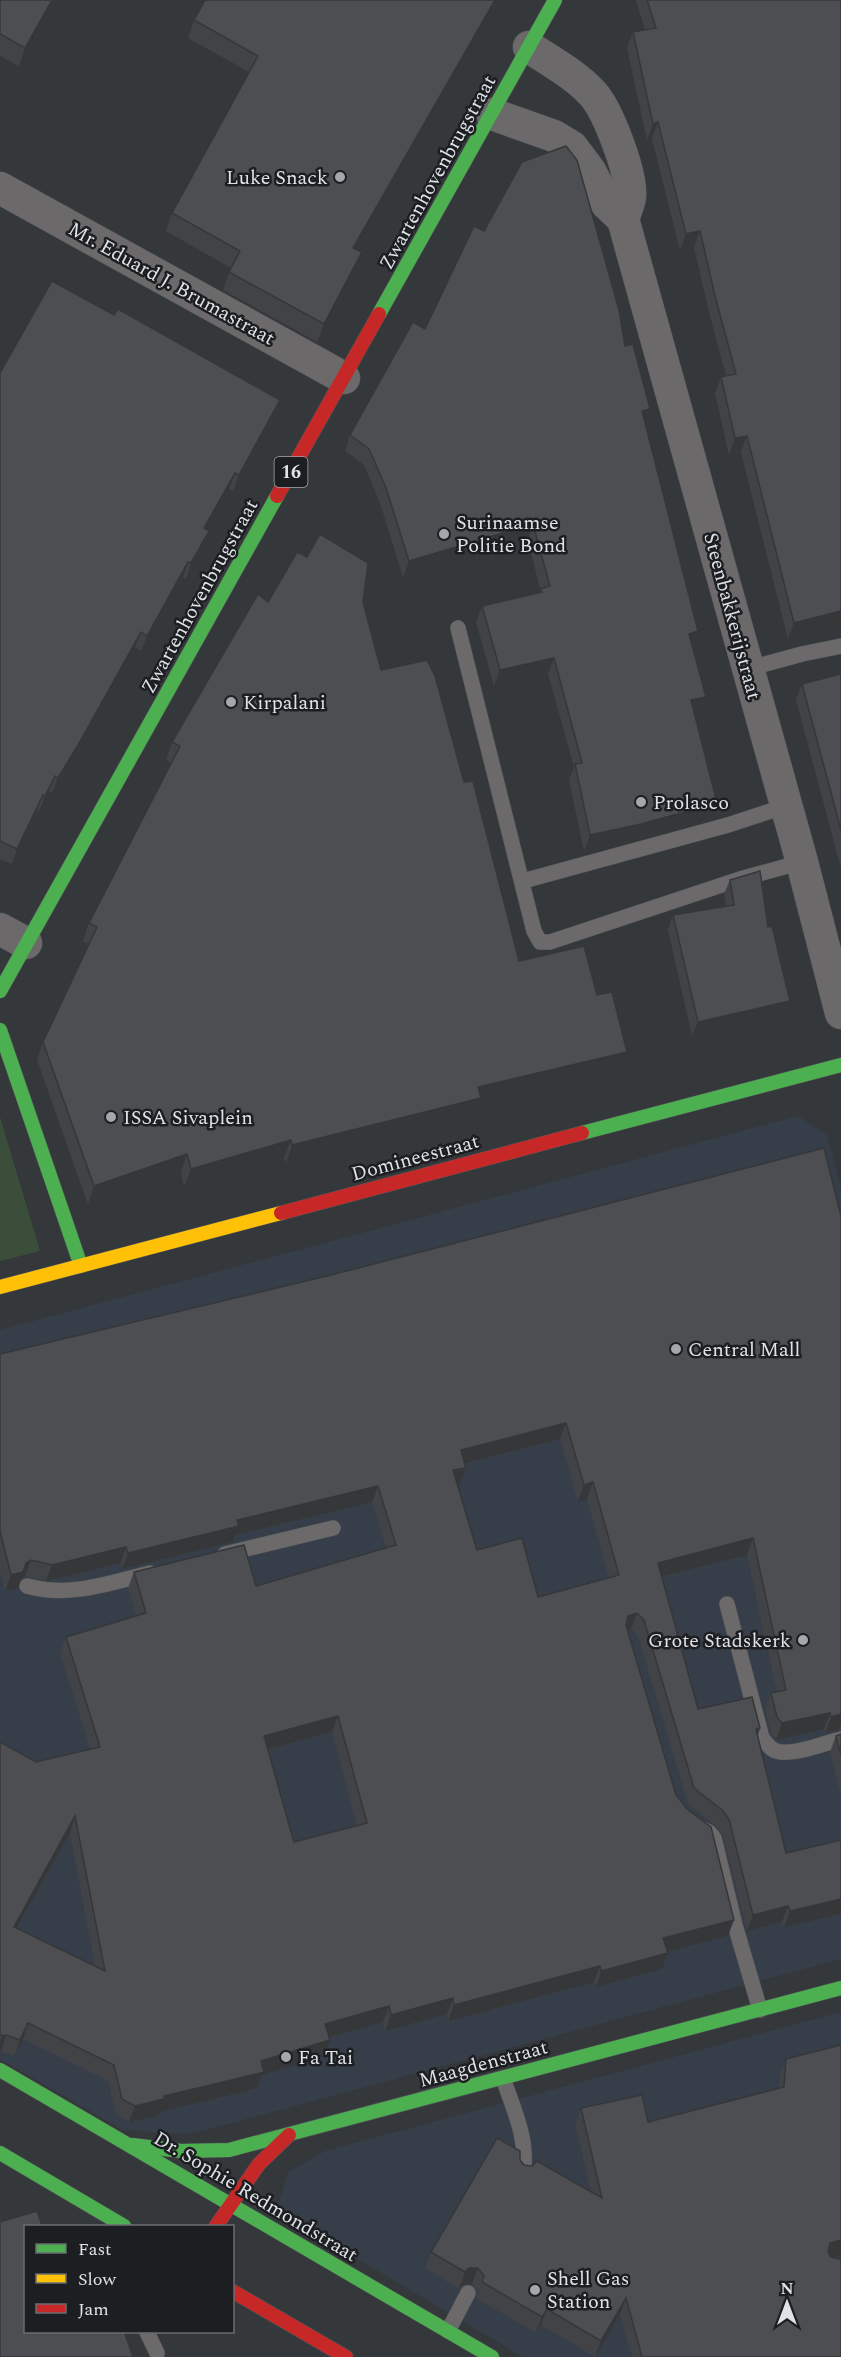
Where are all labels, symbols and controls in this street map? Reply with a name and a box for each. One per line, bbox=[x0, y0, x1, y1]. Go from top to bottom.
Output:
street label: Zwartenhovenbrugstraat bbox=[372, 70, 504, 275]
place label: Luke Snack bbox=[226, 163, 328, 193]
marker: Luke Snack bbox=[333, 170, 347, 184]
street label: Mr. Eduard J. Brumastraat bbox=[63, 214, 280, 353]
road number: 16 bbox=[274, 457, 308, 487]
street label: Zwartenhovenbrugstraat bbox=[134, 494, 266, 699]
place label: Surinaamse Politie Bond bbox=[456, 508, 566, 561]
marker: Surinaamse Politie Bond bbox=[437, 527, 451, 541]
street label: Steenbakkerijstraat bbox=[695, 529, 769, 703]
place label: Kirpalani bbox=[243, 688, 326, 718]
marker: Kirpalani bbox=[224, 695, 238, 709]
place label: Prolasco bbox=[653, 788, 729, 818]
marker: Prolasco bbox=[634, 795, 648, 809]
place label: ISSA Sivaplein bbox=[123, 1103, 253, 1133]
marker: ISSA Sivaplein bbox=[104, 1110, 118, 1124]
street label: Domineestraat bbox=[348, 1127, 482, 1189]
place label: Central Mall bbox=[688, 1335, 800, 1365]
marker: Central Mall bbox=[669, 1342, 683, 1356]
place label: Grote Stadskerk bbox=[648, 1626, 791, 1656]
marker: Grote Stadskerk bbox=[796, 1633, 810, 1647]
street label: Maagdenstraat bbox=[415, 2032, 551, 2096]
place label: Fa Tai bbox=[298, 2043, 353, 2073]
marker: Fa Tai bbox=[279, 2050, 293, 2064]
street label: Dr. Sophie Redmondstraat bbox=[148, 2124, 363, 2270]
legend bbox=[24, 2225, 234, 2333]
text: Fast bbox=[78, 2236, 111, 2263]
place label: Shell Gas Station bbox=[547, 2264, 629, 2317]
text: Slow bbox=[78, 2266, 117, 2293]
north arrow bbox=[757, 2273, 817, 2333]
text: N bbox=[780, 2277, 794, 2301]
marker: Shell Gas Station bbox=[528, 2283, 542, 2297]
text: Jam bbox=[78, 2296, 109, 2323]

